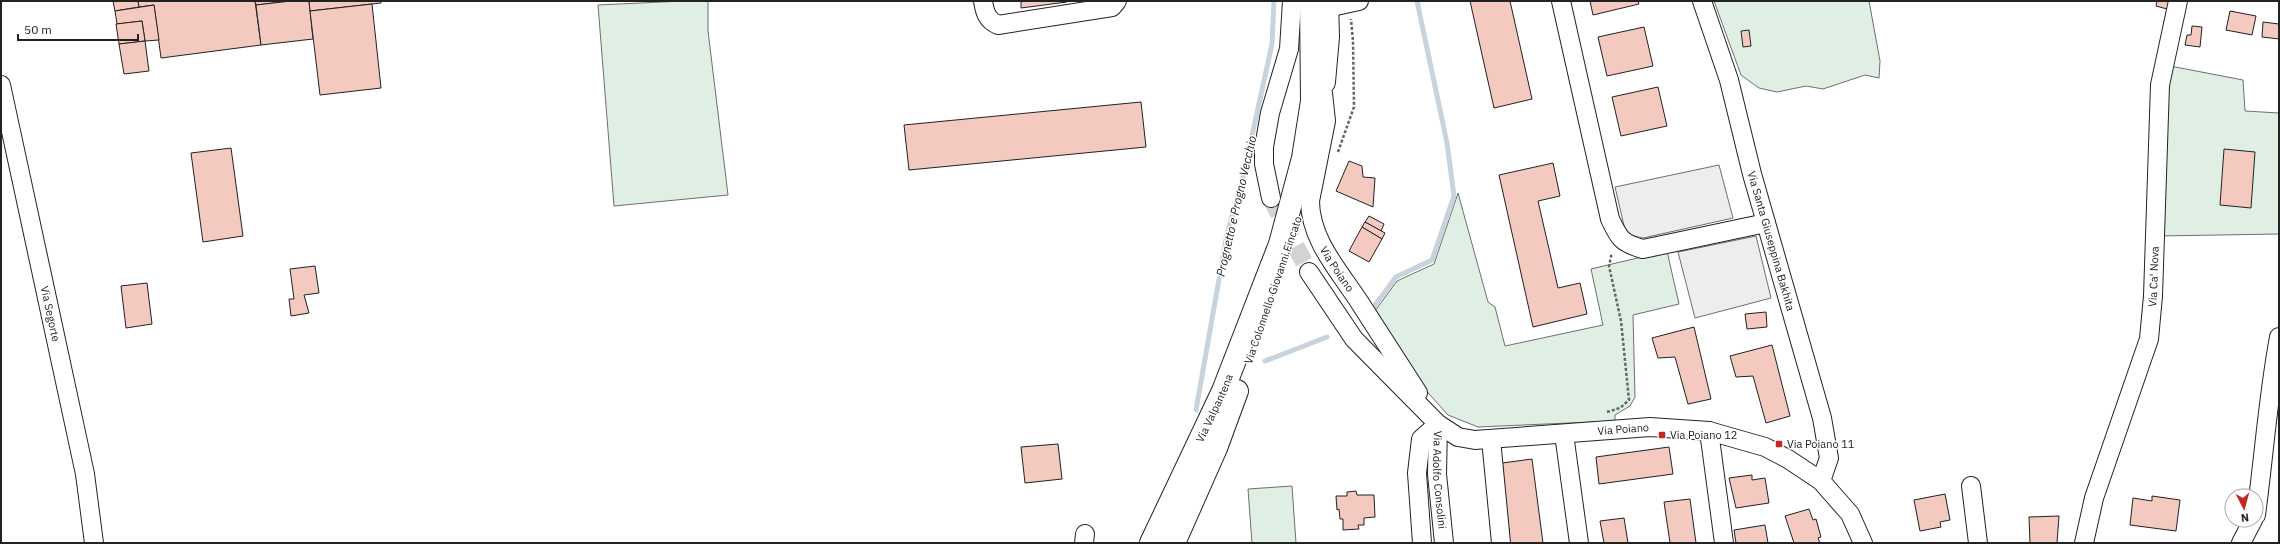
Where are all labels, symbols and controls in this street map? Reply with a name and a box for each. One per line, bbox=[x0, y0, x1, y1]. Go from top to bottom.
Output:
scale bar bbox=[18, 16, 138, 42]
text: 50 m bbox=[24, 22, 52, 37]
water label: Prognetto e Progno Vecchio bbox=[1212, 134, 1260, 278]
street label: Via Santa Giuseppina Bakhita bbox=[1745, 170, 1798, 313]
street label: Via Colonnello Giovanni Fincato bbox=[1241, 214, 1305, 366]
street label: Via Poiano bbox=[1317, 244, 1357, 294]
street label: Via Ca' Nova bbox=[2145, 246, 2162, 308]
street label: Via Segorte bbox=[38, 285, 63, 343]
street label: Via Valpantena bbox=[1193, 372, 1236, 445]
street label: Via Poiano bbox=[1597, 420, 1650, 438]
place label: Via Poiano 12 bbox=[1670, 428, 1737, 442]
marker: Via Poiano 12 bbox=[1657, 430, 1667, 440]
street label: Via Adolfo Consolini bbox=[1430, 431, 1450, 530]
place label: Via Poiano 11 bbox=[1787, 437, 1855, 451]
marker: Via Poiano 11 bbox=[1774, 439, 1784, 449]
north arrow bbox=[2224, 488, 2264, 528]
text: N bbox=[2240, 511, 2250, 525]

